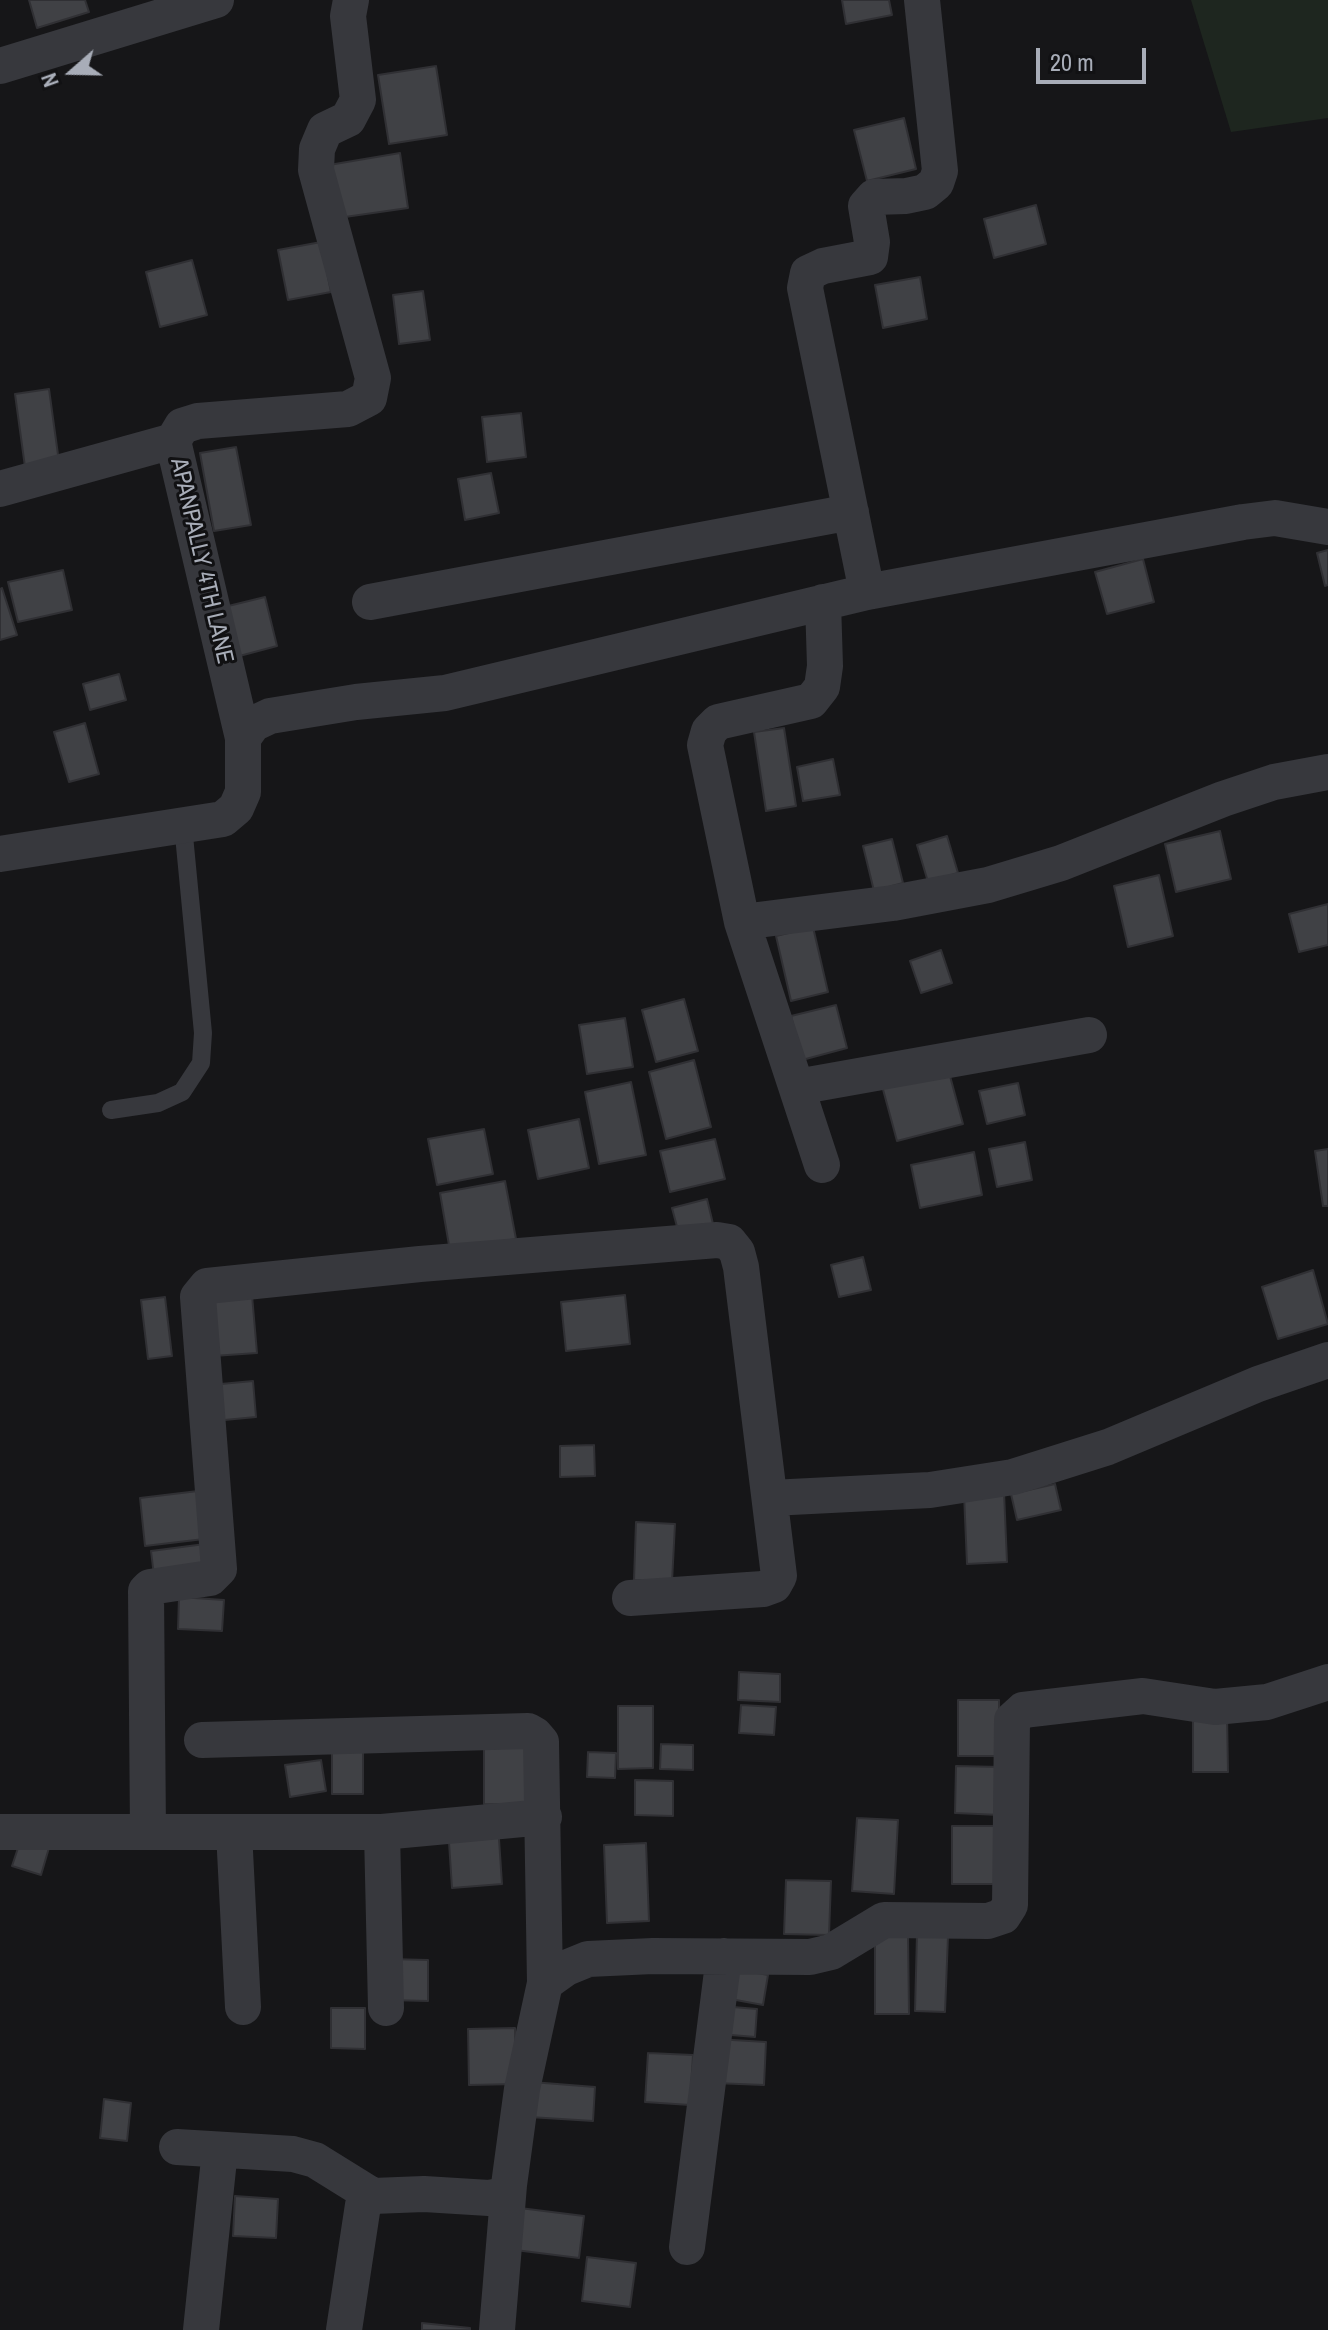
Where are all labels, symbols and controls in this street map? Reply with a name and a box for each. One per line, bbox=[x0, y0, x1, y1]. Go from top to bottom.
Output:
north arrow bbox=[32, 32, 112, 112]
scale bar bbox=[1040, 32, 1150, 82]
text: 20 m bbox=[1050, 46, 1094, 78]
text: N bbox=[33, 69, 66, 91]
street label: APANPALLY 4TH LANE bbox=[163, 455, 239, 667]

